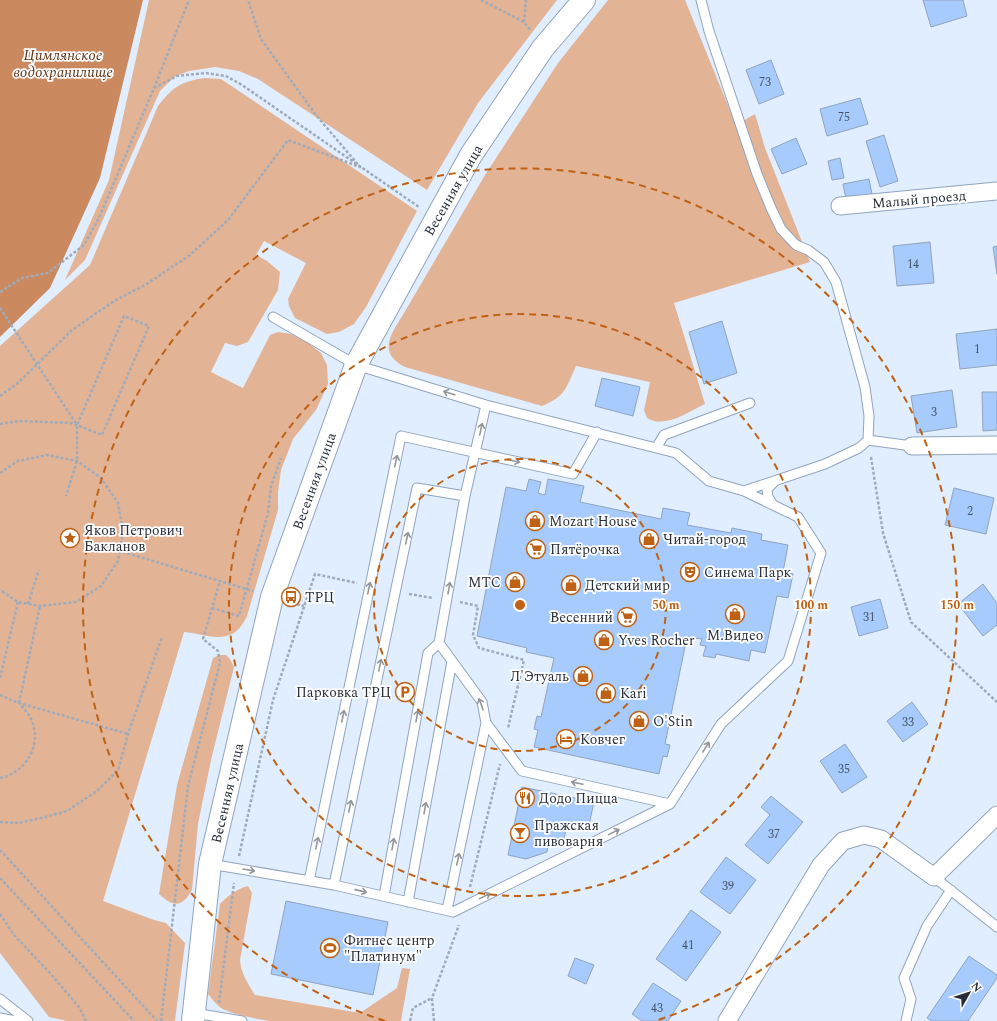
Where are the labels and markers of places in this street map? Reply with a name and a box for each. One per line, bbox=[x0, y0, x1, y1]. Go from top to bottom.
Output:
shop icon: Mozart House bbox=[524, 510, 546, 532]
place label: Mozart House bbox=[549, 511, 637, 532]
place label: Яков Петрович Бакланов bbox=[84, 520, 183, 557]
place icon: Яков Петрович Бакланов bbox=[59, 527, 81, 549]
shop icon: Читай-город bbox=[638, 528, 660, 550]
place label: Читай-город bbox=[663, 529, 746, 550]
supermarket icon: Пятёрочка bbox=[525, 538, 547, 560]
place label: Пятёрочка bbox=[550, 539, 620, 560]
theatre icon: Синема Парк bbox=[679, 561, 701, 583]
place label: Синема Парк bbox=[704, 562, 792, 583]
shop icon: МТС bbox=[504, 571, 526, 593]
place label: МТС bbox=[468, 572, 501, 593]
shop icon: Детский мир bbox=[560, 574, 582, 596]
place label: Детский мир bbox=[585, 575, 670, 596]
bus stop icon: ТРЦ bbox=[280, 586, 302, 608]
place label: ТРЦ bbox=[305, 587, 334, 608]
centre of rings bbox=[513, 598, 527, 612]
shop icon: М.Видео bbox=[724, 603, 746, 625]
supermarket icon: Весенний bbox=[616, 606, 638, 628]
place label: Весенний bbox=[550, 607, 613, 628]
place label: М.Видео bbox=[707, 625, 763, 646]
shop icon: Yves Rocher bbox=[593, 629, 615, 651]
place label: Yves Rocher bbox=[618, 630, 695, 651]
shop icon: Л'Этуаль bbox=[572, 665, 594, 687]
place label: Л'Этуаль bbox=[510, 666, 569, 687]
parking icon: Парковка ТРЦ bbox=[394, 681, 416, 703]
place label: Парковка ТРЦ bbox=[296, 682, 391, 703]
shop icon: Kari bbox=[595, 682, 617, 704]
place label: Kari bbox=[620, 683, 647, 704]
shop icon: O'Stin bbox=[628, 710, 650, 732]
place label: O'Stin bbox=[653, 711, 693, 732]
hotel icon: Ковчег bbox=[555, 728, 577, 750]
place label: Ковчег bbox=[580, 729, 625, 750]
restaurant icon: Додо Пицца bbox=[514, 787, 536, 809]
place label: Додо Пицца bbox=[539, 788, 618, 809]
place label: Пражская пивоварня bbox=[534, 815, 603, 852]
bar icon: Пражская пивоварня bbox=[509, 822, 531, 844]
place label: Фитнес центр "Платинум" bbox=[344, 930, 434, 967]
sports icon: Фитнес центр "Платинум" bbox=[319, 937, 341, 959]

